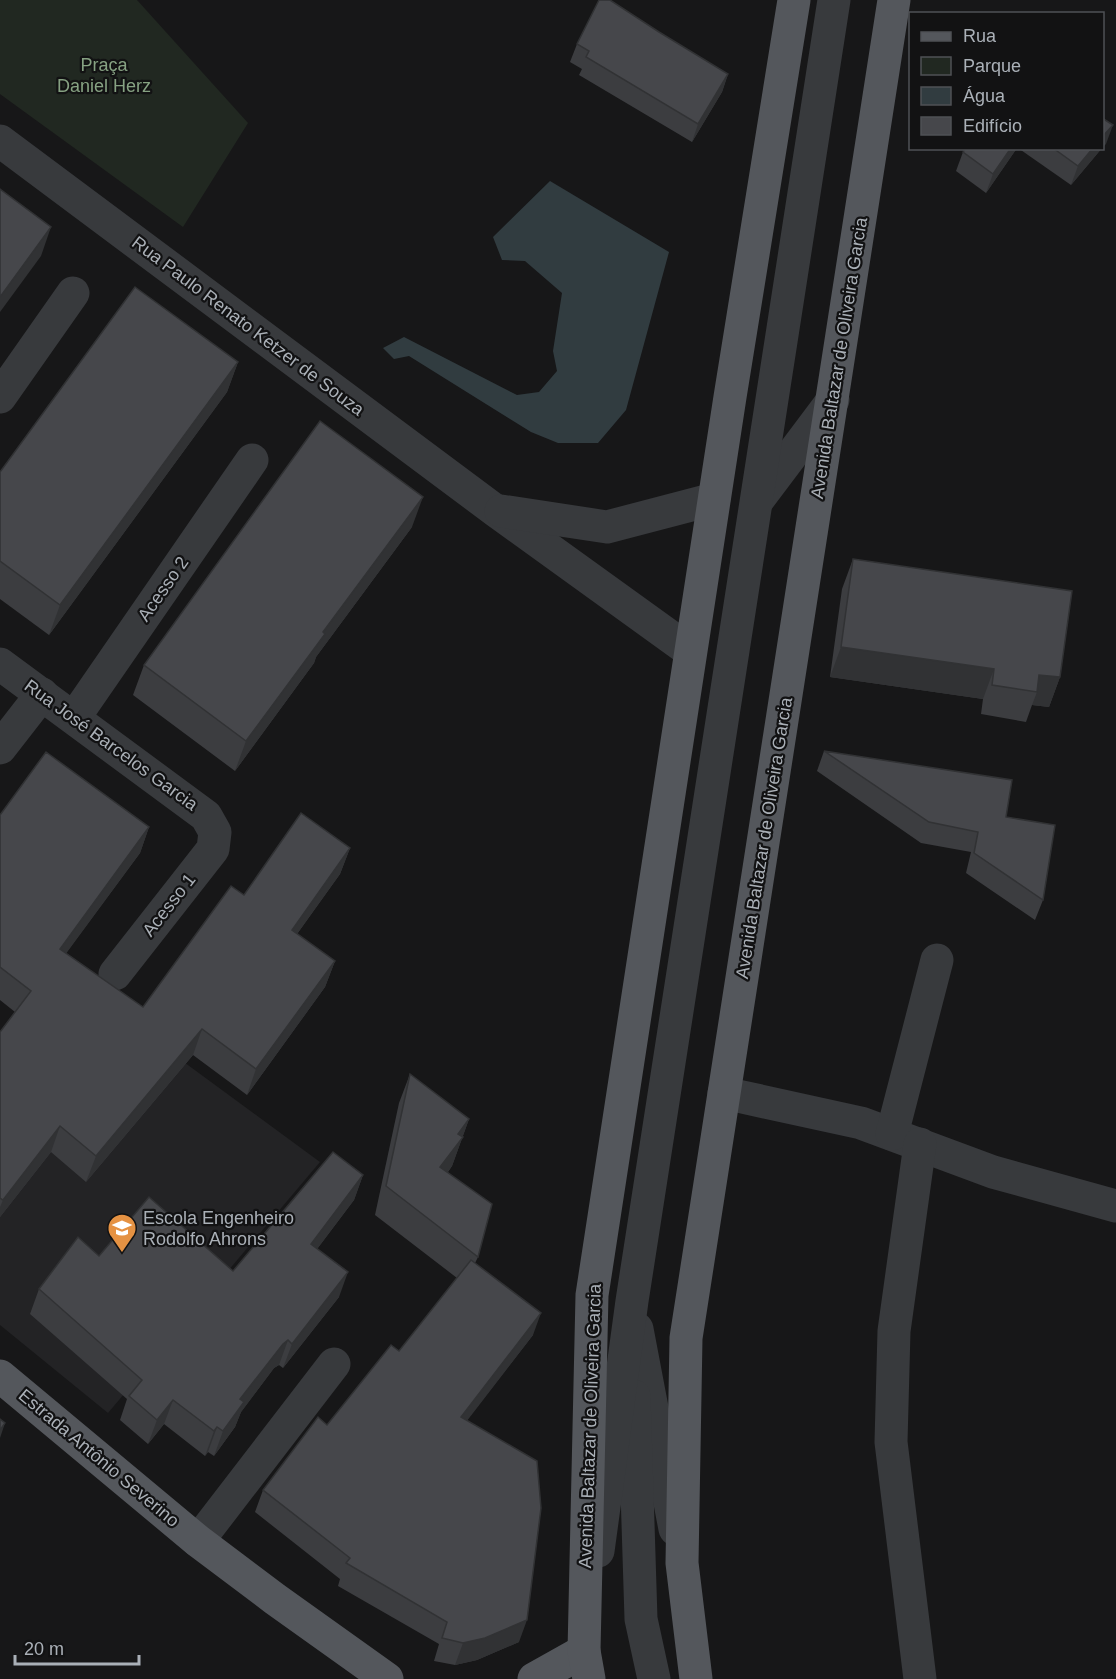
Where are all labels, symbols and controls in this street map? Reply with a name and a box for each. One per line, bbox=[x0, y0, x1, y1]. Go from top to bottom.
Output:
legend bbox=[909, 12, 1104, 150]
text: Rua bbox=[963, 26, 997, 46]
park label: Praça Daniel Herz bbox=[57, 55, 151, 96]
text: Parque bbox=[963, 56, 1021, 76]
text: Água bbox=[963, 86, 1006, 106]
text: Edifício bbox=[963, 116, 1022, 136]
street label: Avenida Baltazar de Oliveira Garcia bbox=[807, 215, 871, 500]
street label: Rua Paulo Renato Ketzer de Souza bbox=[128, 232, 369, 420]
street label: Acesso 2 bbox=[134, 553, 192, 625]
street label: Rua José Barcelos Garcia bbox=[21, 675, 202, 815]
street label: Avenida Baltazar de Oliveira Garcia bbox=[732, 695, 796, 980]
street label: Acesso 1 bbox=[138, 870, 200, 940]
place label: Escola Engenheiro Rodolfo Ahrons bbox=[143, 1208, 294, 1249]
school or university icon: Escola Engenheiro Rodolfo Ahrons bbox=[106, 1212, 138, 1254]
street label: Avenida Baltazar de Oliveira Garcia bbox=[575, 1282, 605, 1569]
street label: Estrada Antônio Severino bbox=[15, 1385, 183, 1531]
scale bar bbox=[15, 1628, 140, 1666]
text: 20 m bbox=[24, 1639, 64, 1659]

